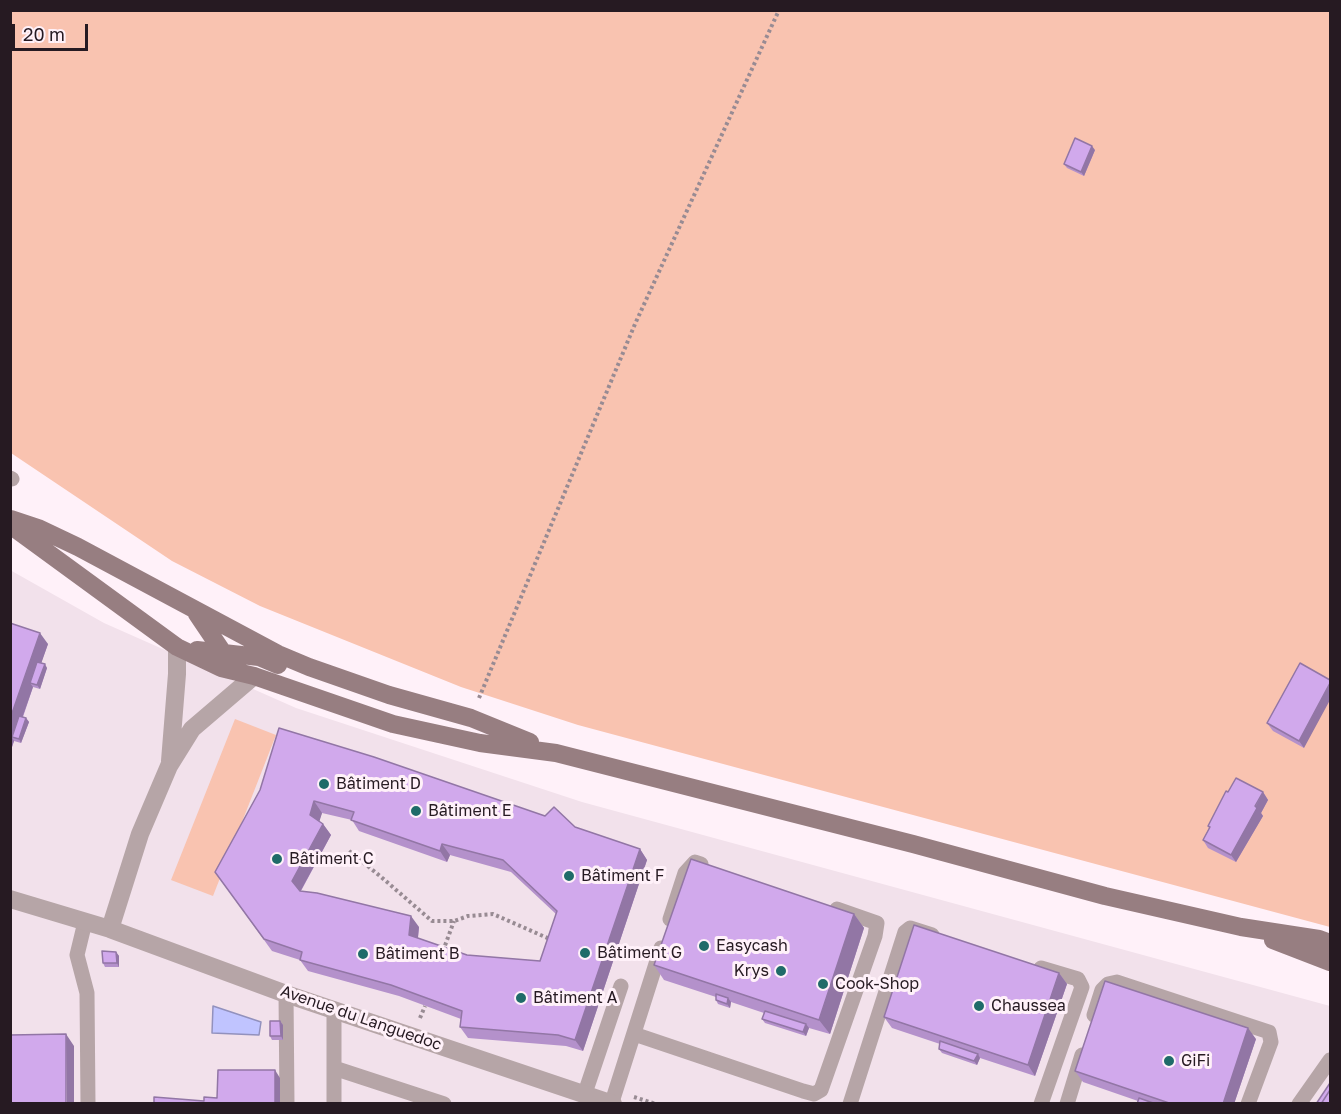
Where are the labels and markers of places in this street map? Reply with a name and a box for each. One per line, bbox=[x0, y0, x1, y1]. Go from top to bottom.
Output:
place label: Bâtiment D bbox=[336, 774, 421, 794]
marker: Bâtiment D bbox=[317, 777, 331, 791]
place label: Bâtiment E bbox=[428, 801, 512, 821]
marker: Bâtiment E bbox=[409, 804, 423, 818]
place label: Bâtiment C bbox=[289, 849, 374, 869]
marker: Bâtiment C bbox=[270, 852, 284, 866]
place label: Bâtiment F bbox=[581, 866, 664, 886]
marker: Bâtiment F bbox=[562, 869, 576, 883]
place label: Easycash bbox=[716, 936, 788, 956]
marker: Easycash bbox=[697, 939, 711, 953]
place label: Bâtiment G bbox=[597, 943, 682, 963]
place label: Bâtiment B bbox=[375, 944, 460, 964]
marker: Bâtiment G bbox=[578, 946, 592, 960]
marker: Bâtiment B bbox=[356, 947, 370, 961]
place label: Krys bbox=[734, 961, 769, 981]
marker: Krys bbox=[774, 964, 788, 978]
place label: Cook-Shop bbox=[835, 974, 919, 994]
marker: Cook-Shop bbox=[816, 977, 830, 991]
place label: Bâtiment A bbox=[533, 988, 618, 1008]
marker: Bâtiment A bbox=[514, 991, 528, 1005]
place label: Chaussea bbox=[991, 996, 1066, 1016]
marker: Chaussea bbox=[972, 999, 986, 1013]
place label: GiFi bbox=[1181, 1051, 1210, 1071]
marker: GiFi bbox=[1162, 1054, 1176, 1068]

